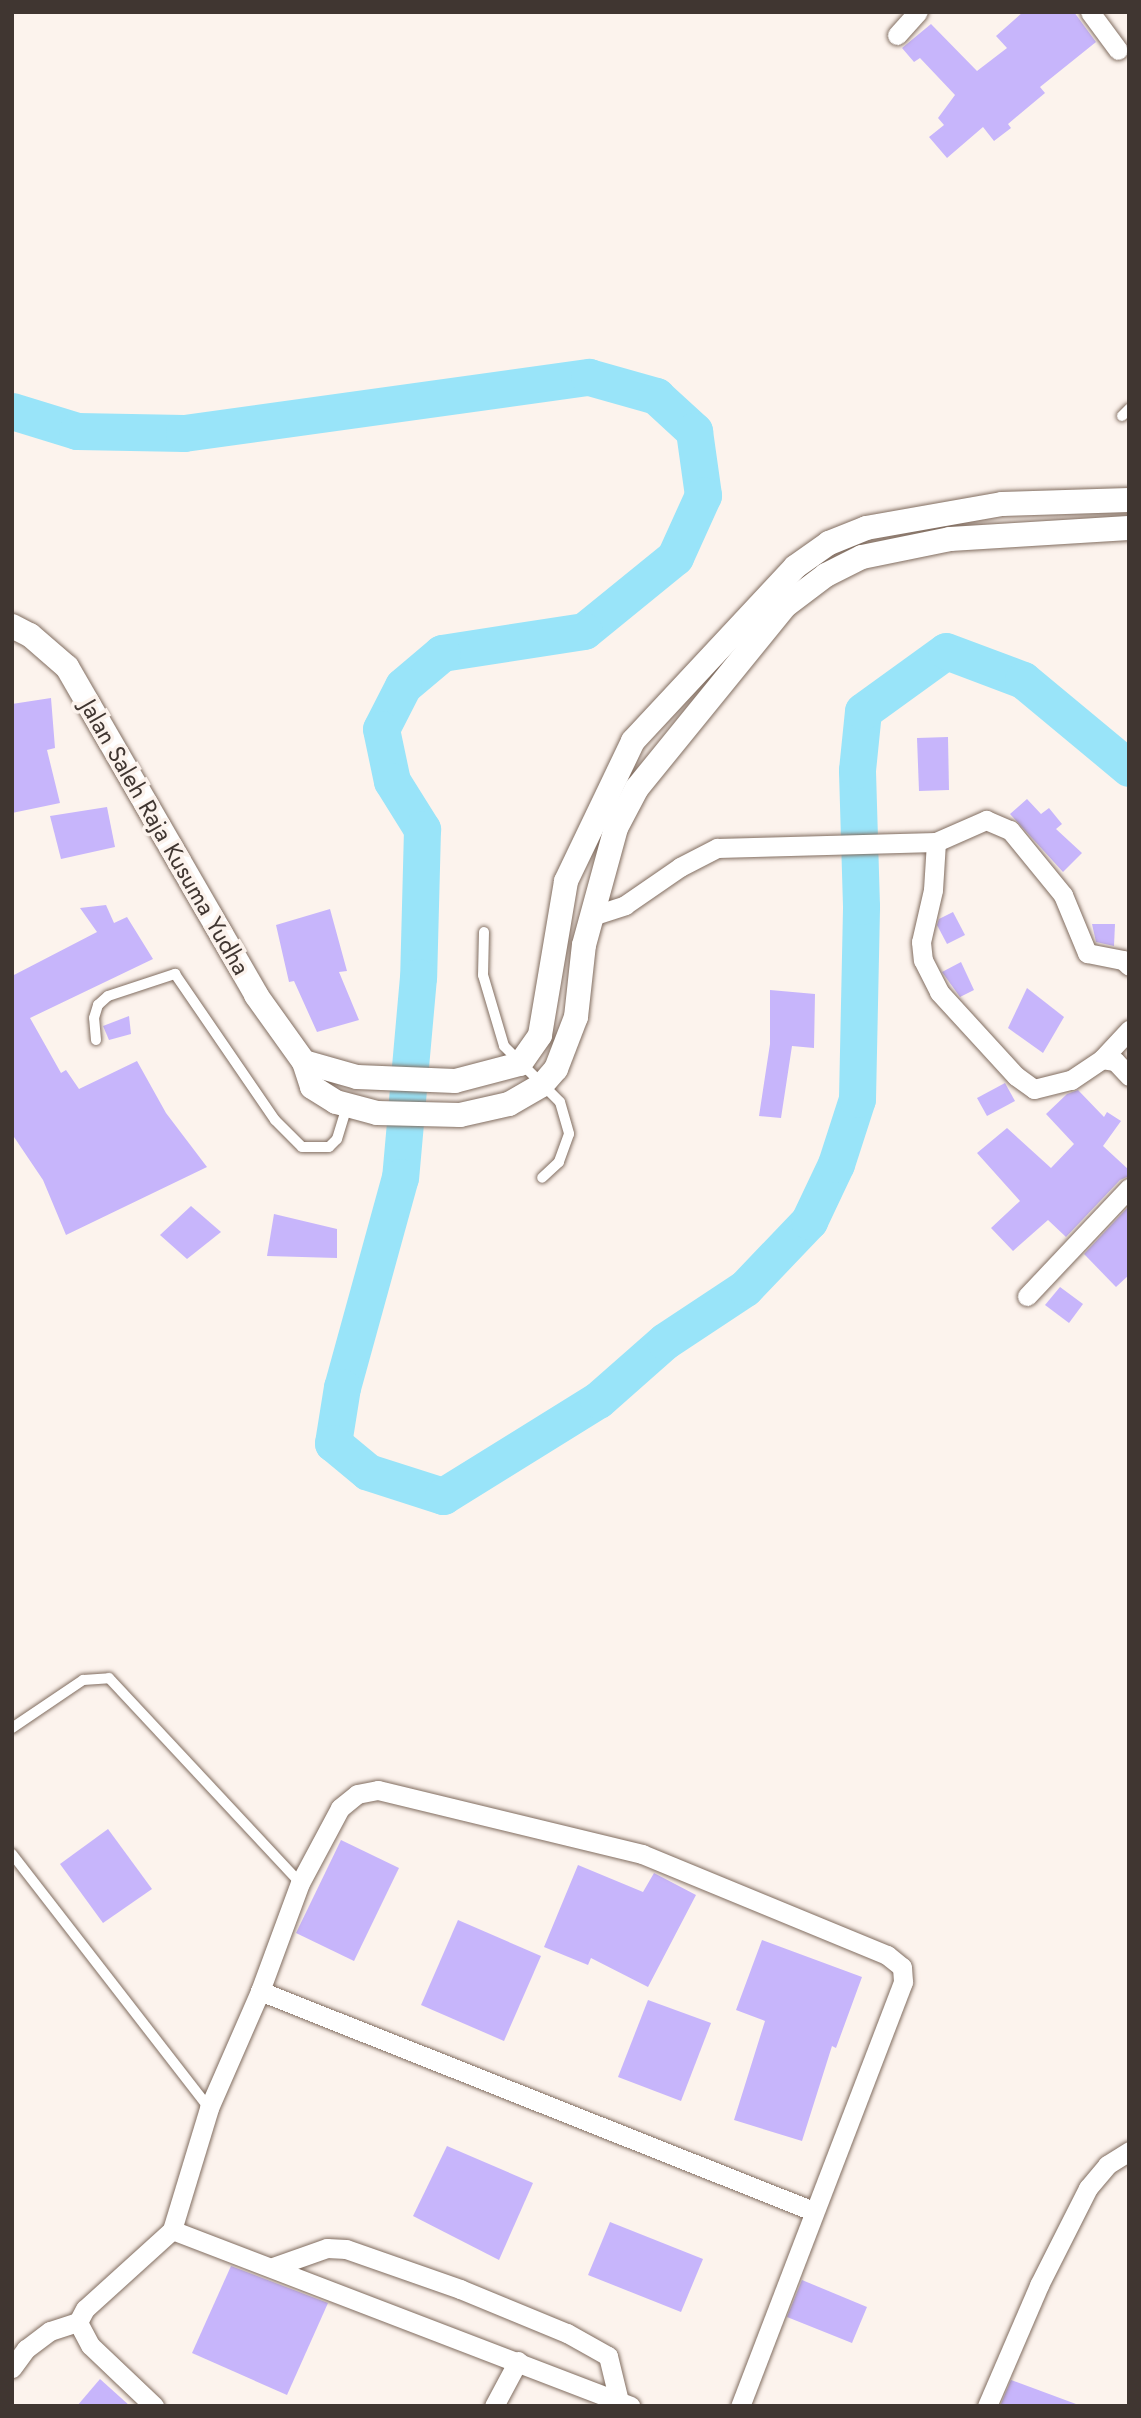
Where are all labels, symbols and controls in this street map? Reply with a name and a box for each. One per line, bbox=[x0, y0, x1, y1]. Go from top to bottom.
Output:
street label: Jalan Saleh Raja Kusuma Yudha bbox=[74, 694, 256, 980]

